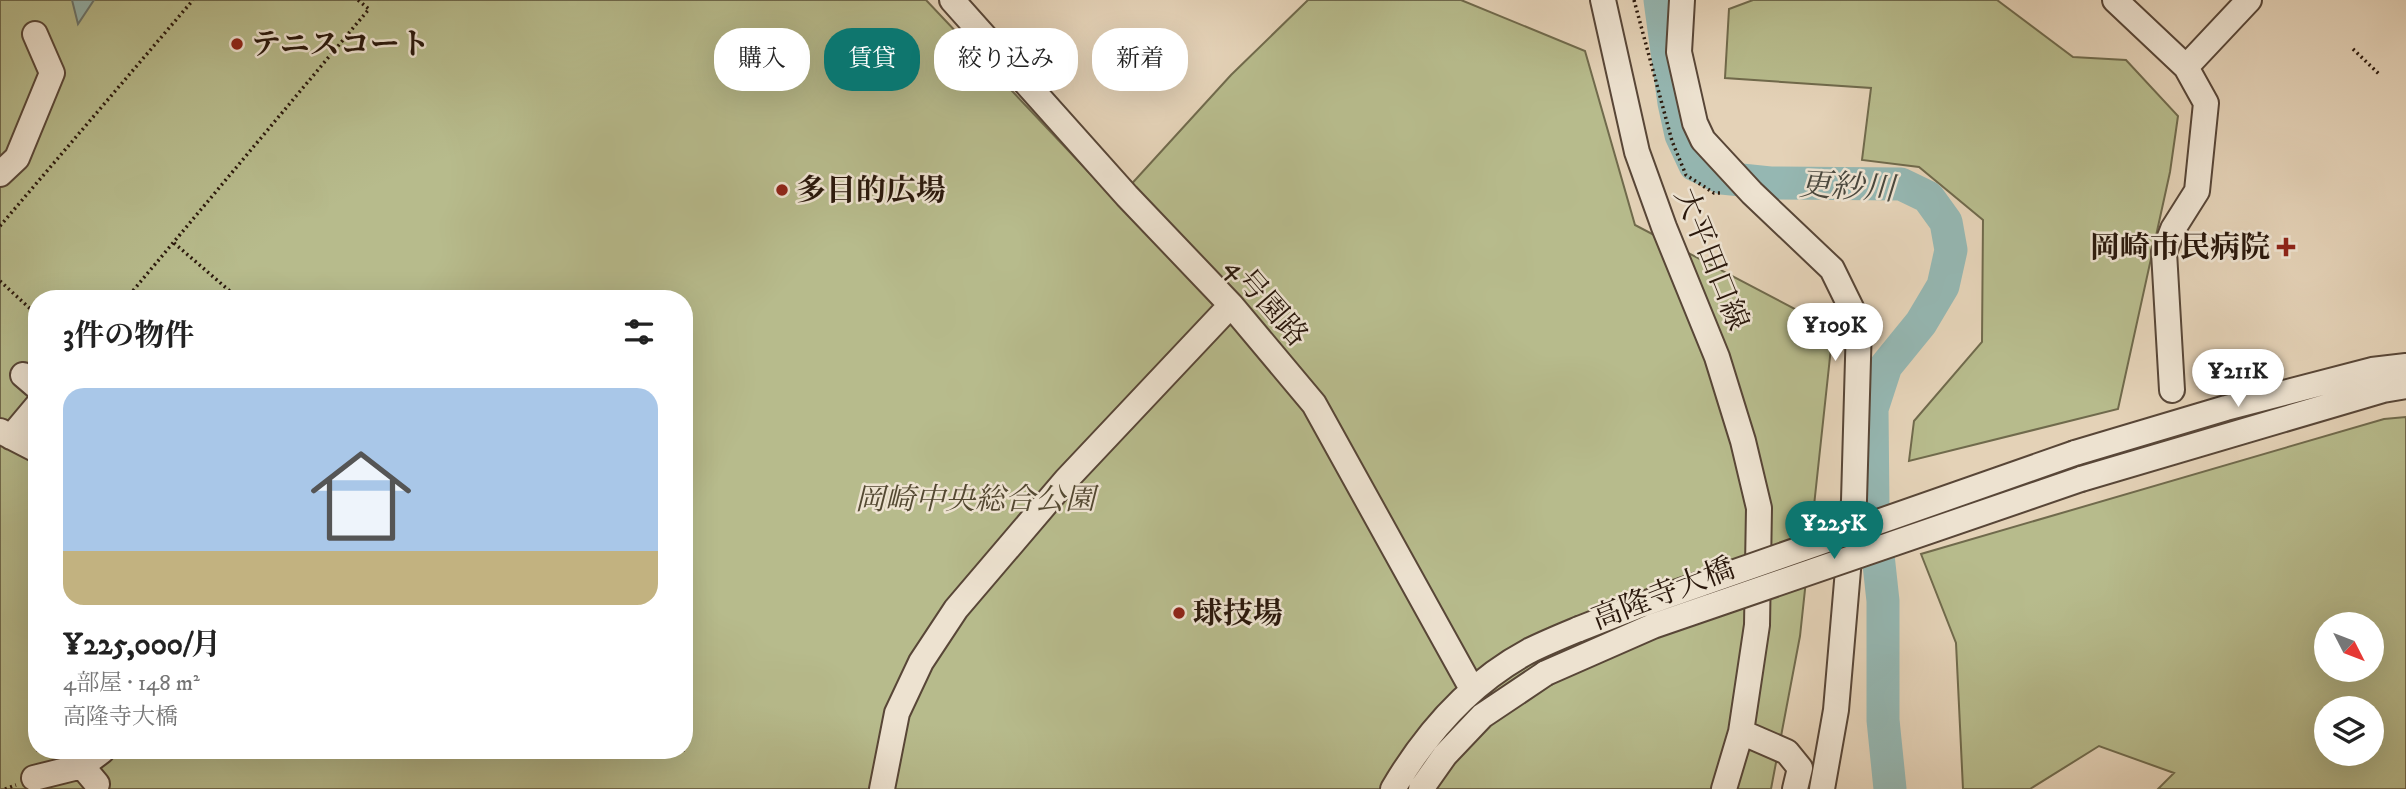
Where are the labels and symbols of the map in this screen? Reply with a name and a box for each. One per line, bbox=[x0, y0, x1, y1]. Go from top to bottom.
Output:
place label: テニスコート bbox=[251, 27, 430, 64]
marker: テニスコート bbox=[229, 36, 245, 52]
water label: 更紗川 bbox=[1798, 166, 1899, 211]
place label: 多目的広場 bbox=[796, 173, 946, 210]
marker: 多目的広場 bbox=[774, 182, 790, 198]
street label: 大平田口線 bbox=[1665, 183, 1756, 336]
place label: 岡崎市民病院 bbox=[2090, 230, 2270, 267]
marker: 岡崎市民病院 bbox=[2276, 237, 2296, 257]
street label: 4号園路 bbox=[1217, 249, 1315, 355]
pin: ¥109K bbox=[1786, 304, 1884, 363]
pin: ¥211K bbox=[2189, 350, 2287, 409]
park label: 岡崎中央総合公園 bbox=[855, 482, 1100, 519]
pin: ¥225K bbox=[1785, 502, 1883, 561]
street label: 高隆寺大橋 bbox=[1587, 550, 1740, 639]
place label: 球技場 bbox=[1193, 596, 1283, 633]
marker: 球技場 bbox=[1171, 605, 1187, 621]
north arrow bbox=[2314, 612, 2384, 682]

